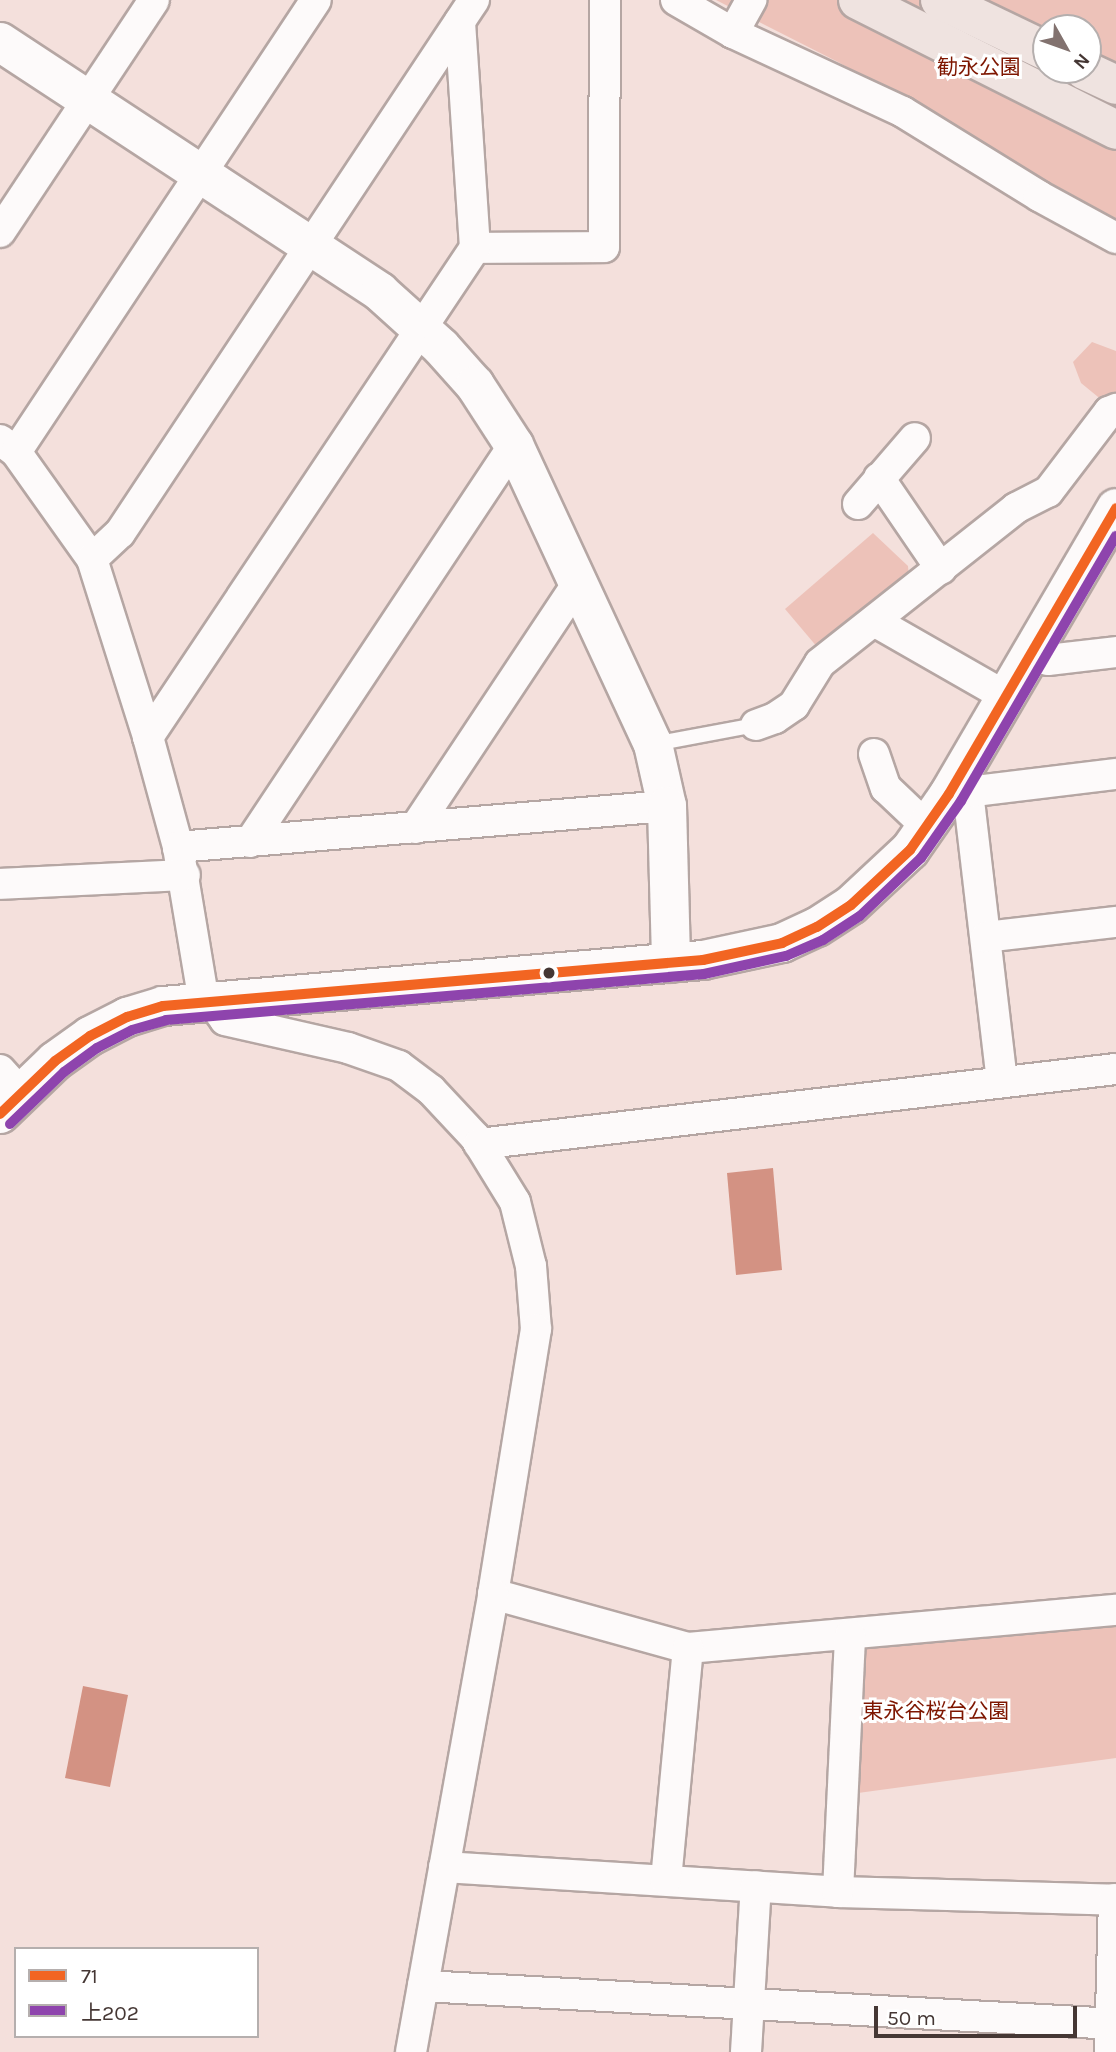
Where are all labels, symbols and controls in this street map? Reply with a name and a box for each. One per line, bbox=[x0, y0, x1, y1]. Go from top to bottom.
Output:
north arrow bbox=[1032, 14, 1102, 84]
text: N bbox=[1069, 49, 1094, 74]
park label: 勧永公園 bbox=[937, 54, 1021, 80]
unlabelled marker bbox=[542, 966, 556, 980]
park label: 東永谷桜台公園 bbox=[863, 1698, 1009, 1724]
legend bbox=[14, 1947, 259, 2038]
text: 71 bbox=[81, 1964, 98, 1988]
scale bar bbox=[878, 1993, 1081, 2037]
text: 上202 bbox=[81, 2001, 139, 2025]
text: 50 m bbox=[887, 2006, 936, 2030]

